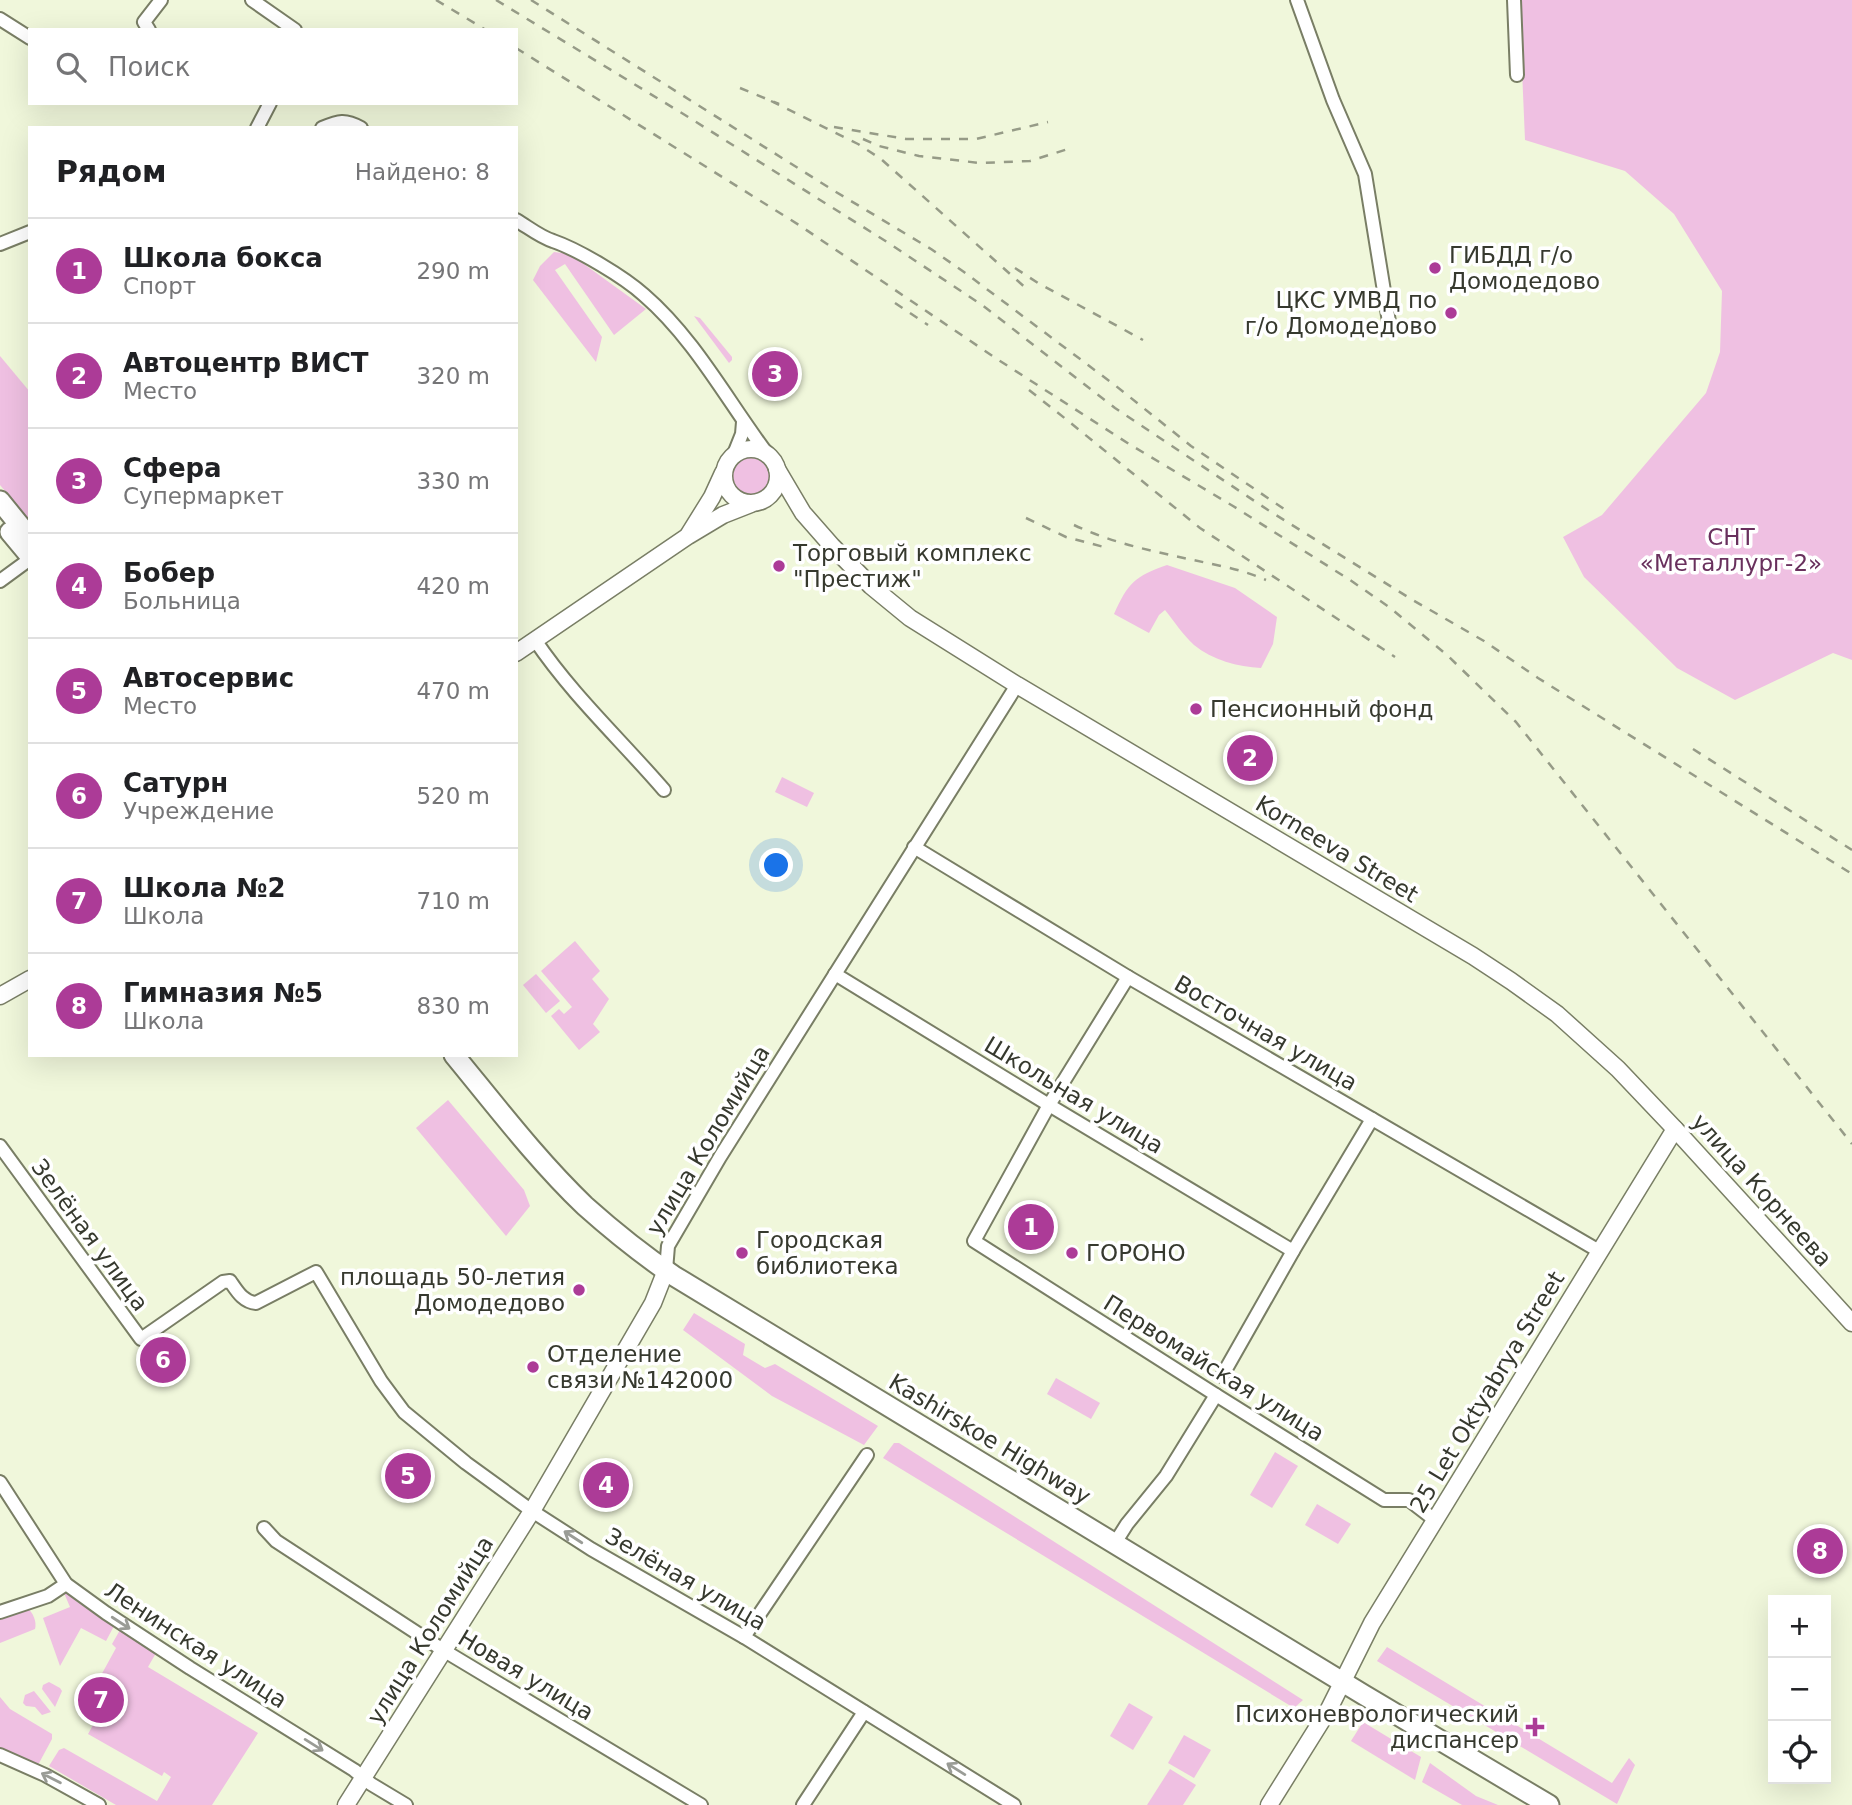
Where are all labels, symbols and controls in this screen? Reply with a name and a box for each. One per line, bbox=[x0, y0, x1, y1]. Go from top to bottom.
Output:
search box bbox=[28, 28, 518, 105]
icon: search bbox=[52, 48, 90, 86]
text: Поиск bbox=[108, 52, 190, 82]
text: Рядом bbox=[56, 154, 167, 189]
text: Найдено: 8 bbox=[355, 159, 490, 185]
place label: ГИБДД г/о Домодедово bbox=[1449, 242, 1600, 294]
text: Школа бокса bbox=[123, 243, 323, 273]
text: 1 bbox=[71, 258, 87, 284]
text: 290 m bbox=[416, 258, 490, 284]
marker: ГИБДД г/о Домодедово bbox=[1427, 260, 1443, 276]
text: Спорт bbox=[123, 273, 196, 299]
place label: ЦКС УМВД по г/о Домодедово bbox=[1245, 287, 1437, 339]
marker: ЦКС УМВД по г/о Домодедово bbox=[1443, 305, 1459, 321]
text: Автоцентр ВИСТ bbox=[123, 348, 369, 378]
pin: 3 bbox=[752, 348, 798, 400]
text: 2 bbox=[71, 363, 87, 389]
text: 320 m bbox=[416, 363, 490, 389]
text: Место bbox=[123, 378, 197, 404]
text: Сфера bbox=[123, 453, 222, 483]
text: 3 bbox=[71, 468, 87, 494]
text: 330 m bbox=[416, 468, 490, 494]
text: Супермаркет bbox=[123, 483, 284, 509]
park label: СНТ «Металлург-2» bbox=[1640, 524, 1822, 576]
place label: Торговый комплекс "Престиж" bbox=[792, 540, 1032, 592]
text: Бобер bbox=[123, 558, 215, 588]
marker: Торговый комплекс "Престиж" bbox=[771, 558, 787, 574]
text: 4 bbox=[71, 573, 87, 599]
text: 420 m bbox=[416, 573, 490, 599]
text: Больница bbox=[123, 588, 241, 614]
text: Автосервис bbox=[123, 663, 294, 693]
text: 5 bbox=[71, 678, 87, 704]
text: 470 m bbox=[416, 678, 490, 704]
text: Место bbox=[123, 693, 197, 719]
place label: Пенсионный фонд bbox=[1210, 696, 1433, 722]
marker: Пенсионный фонд bbox=[1188, 701, 1204, 717]
pin: 2 bbox=[1227, 732, 1273, 784]
text: Сатурн bbox=[123, 768, 228, 798]
text: 6 bbox=[71, 783, 87, 809]
text: 520 m bbox=[416, 783, 490, 809]
street label: Korneeva Street bbox=[1251, 790, 1423, 908]
text: Учреждение bbox=[123, 798, 274, 824]
your location bbox=[759, 848, 793, 882]
text: Школа №2 bbox=[123, 873, 286, 903]
text: 7 bbox=[71, 888, 87, 914]
text: 710 m bbox=[416, 888, 490, 914]
text: Школа bbox=[123, 903, 204, 929]
street label: Восточная улица bbox=[1170, 970, 1362, 1096]
text: Гимназия №5 bbox=[123, 978, 323, 1008]
text: 8 bbox=[71, 993, 87, 1019]
text: 830 m bbox=[416, 993, 490, 1019]
text: Школа bbox=[123, 1008, 204, 1034]
street label: Школьная улица bbox=[980, 1031, 1168, 1159]
street label: улица Коломийца bbox=[641, 1041, 775, 1239]
street label: улица Корнеева bbox=[1687, 1108, 1837, 1272]
street label: Зелёная улица bbox=[26, 1154, 154, 1316]
pin: 1 bbox=[1008, 1201, 1054, 1253]
place label: Городская библиотека bbox=[756, 1227, 899, 1279]
place label: ГОРОНО bbox=[1086, 1240, 1186, 1266]
marker: Городская библиотека bbox=[734, 1245, 750, 1261]
marker: ГОРОНО bbox=[1064, 1245, 1080, 1261]
place label: площадь 50-летия Домодедово bbox=[340, 1264, 565, 1316]
street label: 25 Let Oktyabrya Street bbox=[1405, 1267, 1569, 1517]
marker: площадь 50-летия Домодедово bbox=[571, 1282, 587, 1298]
street label: Первомайская улица bbox=[1099, 1289, 1329, 1447]
pin: 6 bbox=[140, 1334, 186, 1386]
place label: Отделение связи №142000 bbox=[547, 1341, 733, 1393]
marker: Отделение связи №142000 bbox=[525, 1359, 541, 1375]
street label: Kashirskoe Highway bbox=[884, 1368, 1096, 1510]
pin: 5 bbox=[385, 1450, 431, 1502]
pin: 4 bbox=[583, 1459, 629, 1511]
street label: Зелёная улица bbox=[601, 1522, 771, 1636]
pin: 8 bbox=[1797, 1525, 1843, 1577]
one-way arrow bbox=[564, 1530, 583, 1545]
street label: улица Коломийца bbox=[362, 1531, 498, 1729]
street label: Ленинская улица bbox=[100, 1577, 292, 1713]
map controls bbox=[1768, 1595, 1831, 1784]
button: + bbox=[1768, 1595, 1831, 1658]
one-way arrow bbox=[111, 1617, 131, 1631]
street label: Новая улица bbox=[454, 1624, 598, 1726]
button: − bbox=[1768, 1658, 1831, 1721]
pin: 7 bbox=[78, 1674, 124, 1726]
place label: Психоневрологический диспансер bbox=[1235, 1701, 1519, 1753]
marker: Психоневрологический диспансер bbox=[1525, 1717, 1545, 1737]
button: locate bbox=[1768, 1721, 1831, 1784]
one-way arrow bbox=[303, 1739, 323, 1753]
one-way arrow bbox=[947, 1762, 967, 1776]
one-way arrow bbox=[41, 1770, 61, 1784]

